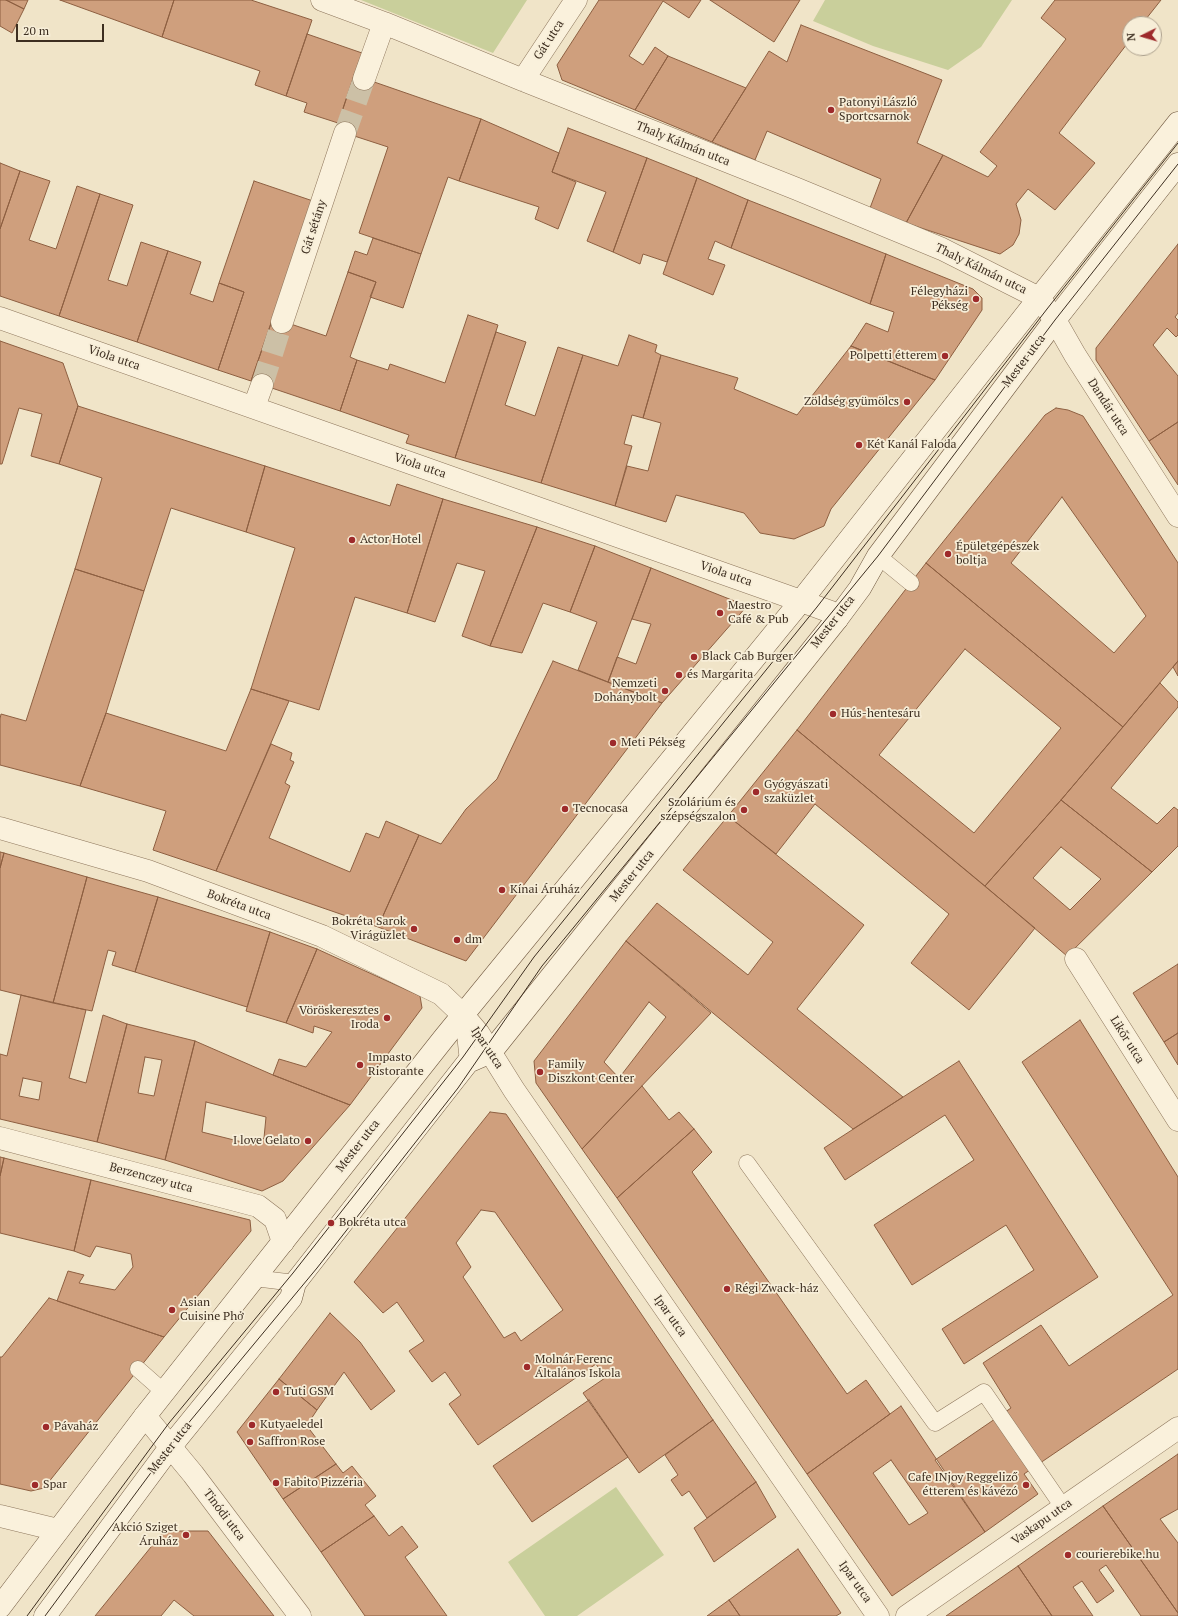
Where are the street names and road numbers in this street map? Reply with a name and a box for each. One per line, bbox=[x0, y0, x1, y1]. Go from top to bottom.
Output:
street label: Gát utca bbox=[531, 17, 567, 63]
street label: Thaly Kálmán utca bbox=[634, 119, 732, 169]
street label: Gát sétány bbox=[298, 198, 330, 256]
street label: Thaly Kálmán utca bbox=[933, 241, 1029, 297]
street label: Mester utca bbox=[999, 332, 1049, 390]
street label: Viola utca bbox=[86, 342, 142, 374]
street label: Dandár utca bbox=[1084, 376, 1132, 438]
street label: Viola utca bbox=[392, 450, 448, 482]
street label: Viola utca bbox=[698, 558, 754, 590]
street label: Mester utca bbox=[808, 593, 858, 651]
street label: Mester utca bbox=[607, 847, 657, 905]
street label: Bokréta utca bbox=[205, 887, 273, 923]
street label: Likőr utca bbox=[1107, 1014, 1147, 1066]
street label: Ipar utca bbox=[468, 1024, 506, 1072]
street label: Mester utca bbox=[333, 1117, 383, 1175]
street label: Berzenczey utca bbox=[108, 1160, 194, 1196]
street label: Ipar utca bbox=[650, 1292, 690, 1340]
street label: Mester utca bbox=[145, 1419, 195, 1477]
street label: Tinódi utca bbox=[200, 1486, 248, 1544]
street label: Vaskapu utca bbox=[1009, 1496, 1075, 1548]
street label: Ipar utca bbox=[835, 1558, 875, 1606]

